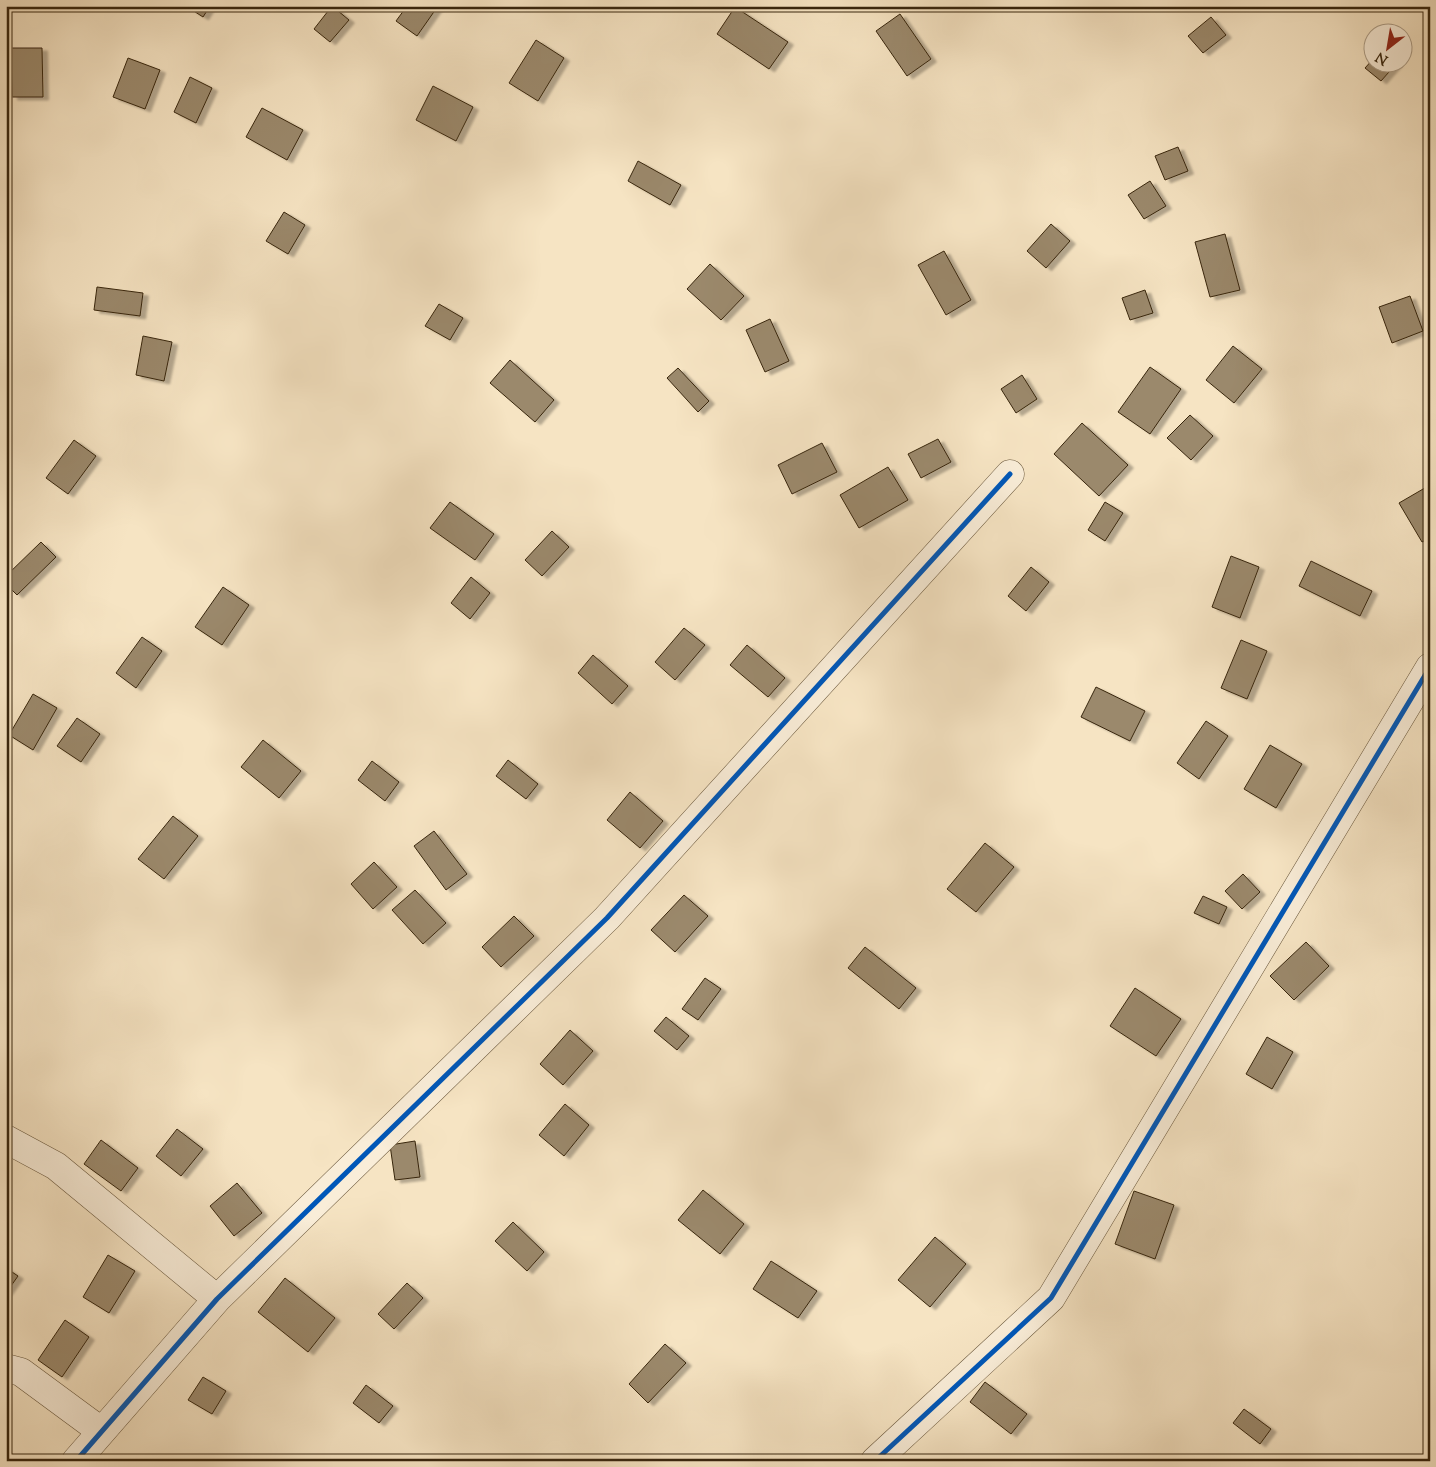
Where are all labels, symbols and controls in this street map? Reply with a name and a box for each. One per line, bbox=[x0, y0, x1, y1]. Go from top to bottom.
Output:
north arrow bbox=[1364, 22, 1414, 72]
text: N bbox=[1372, 46, 1392, 69]

